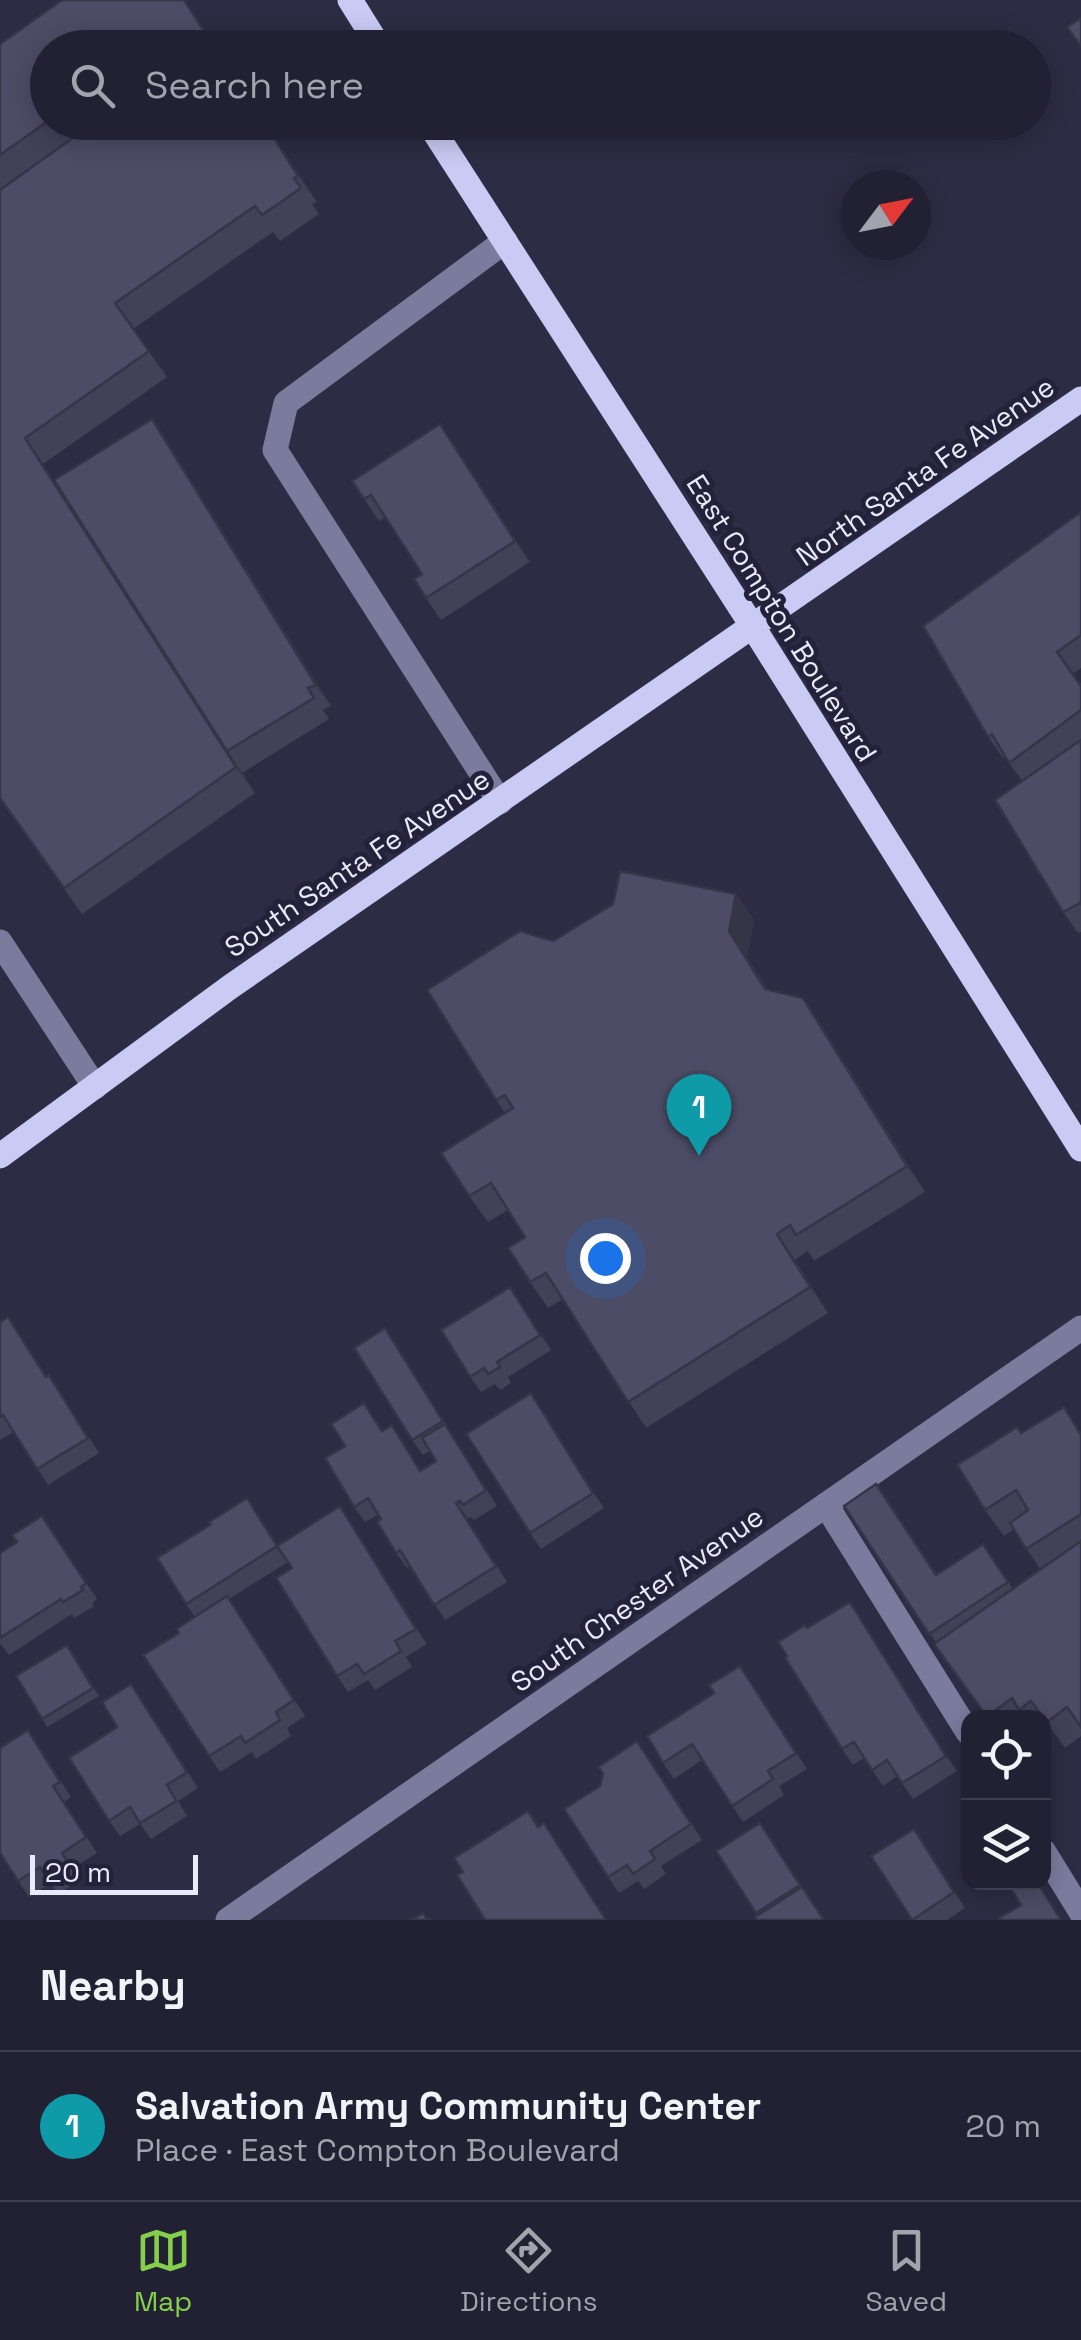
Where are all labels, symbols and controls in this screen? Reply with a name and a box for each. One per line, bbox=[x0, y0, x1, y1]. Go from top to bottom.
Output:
search box bbox=[30, 30, 1051, 140]
icon: search bbox=[65, 58, 120, 113]
text: Search here bbox=[145, 61, 364, 109]
north arrow bbox=[841, 170, 931, 260]
street label: North Santa Fe Avenue bbox=[789, 368, 1061, 574]
street label: East Compton Boulevard bbox=[679, 468, 885, 768]
street label: South Santa Fe Avenue bbox=[218, 761, 496, 965]
pin: 1 bbox=[666, 1074, 732, 1156]
your location bbox=[580, 1233, 631, 1284]
street label: South Chester Avenue bbox=[504, 1498, 770, 1700]
map controls bbox=[961, 1710, 1051, 1890]
button: locate bbox=[961, 1710, 1051, 1800]
button: layers bbox=[961, 1800, 1051, 1890]
scale bar bbox=[30, 1850, 198, 1894]
text: 20 m bbox=[45, 1854, 111, 1890]
text: Nearby bbox=[40, 1959, 186, 2012]
text: Salvation Army Community Center bbox=[135, 2082, 761, 2130]
text: 1 bbox=[65, 2106, 80, 2146]
text: 20 m bbox=[965, 2106, 1041, 2146]
text: Place · East Compton Boulevard bbox=[135, 2130, 620, 2170]
tab: Map bbox=[134, 2223, 192, 2319]
tab: Directions bbox=[460, 2223, 597, 2319]
tab: Saved bbox=[865, 2223, 947, 2319]

